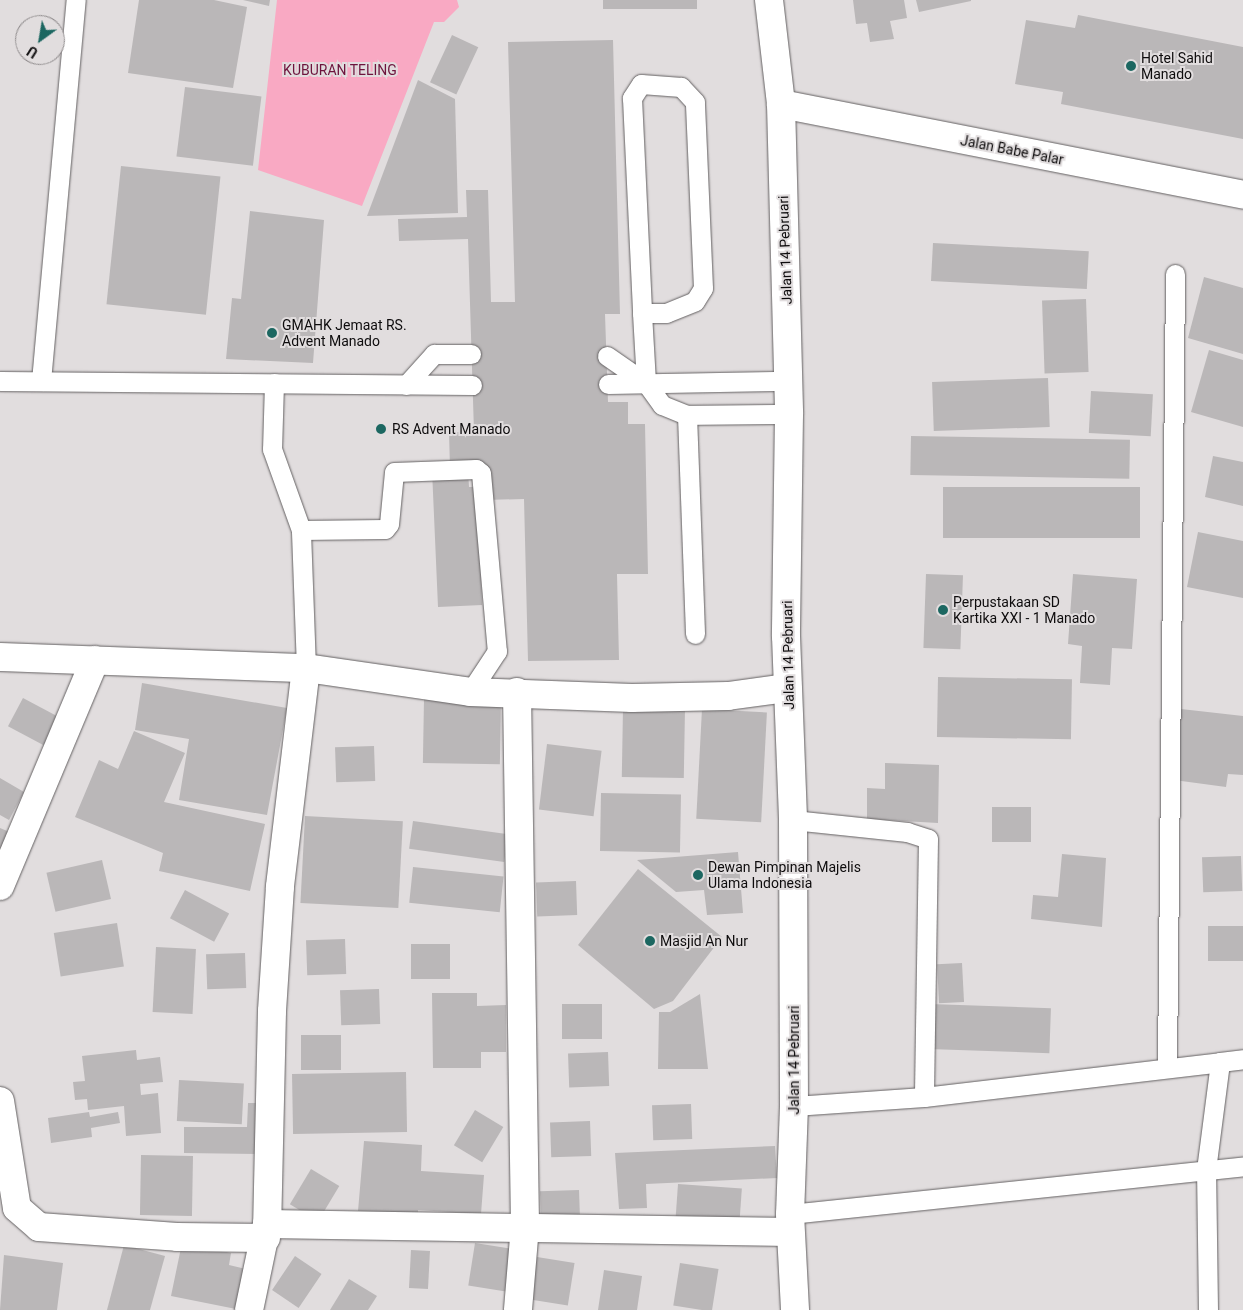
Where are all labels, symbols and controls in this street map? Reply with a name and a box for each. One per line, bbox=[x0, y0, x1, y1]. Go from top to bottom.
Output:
north arrow bbox=[15, 15, 65, 65]
text: U bbox=[24, 43, 41, 61]
place label: Hotel Sahid Manado bbox=[1141, 50, 1213, 82]
marker: Hotel Sahid Manado bbox=[1125, 60, 1137, 72]
park label: KUBURAN TELING bbox=[283, 62, 397, 78]
street label: Jalan Babe Palar bbox=[959, 132, 1065, 168]
street label: Jalan 14 Pebruari bbox=[775, 195, 795, 305]
place label: GMAHK Jemaat RS. Advent Manado bbox=[282, 317, 407, 350]
marker: GMAHK Jemaat RS. Advent Manado bbox=[266, 327, 278, 339]
place label: RS Advent Manado bbox=[392, 421, 510, 437]
marker: RS Advent Manado bbox=[374, 422, 388, 436]
place label: Perpustakaan SD Kartika XXI - 1 Manado bbox=[953, 594, 1095, 626]
street label: Jalan 14 Pebruari bbox=[779, 600, 797, 710]
marker: Perpustakaan SD Kartika XXI - 1 Manado bbox=[937, 604, 949, 616]
place label: Dewan Pimpinan Majelis Ulama Indonesia bbox=[708, 859, 861, 892]
marker: Dewan Pimpinan Majelis Ulama Indonesia bbox=[692, 869, 704, 881]
place label: Masjid An Nur bbox=[660, 933, 748, 949]
marker: Masjid An Nur bbox=[644, 935, 656, 947]
street label: Jalan 14 Pebruari bbox=[786, 1005, 802, 1115]

